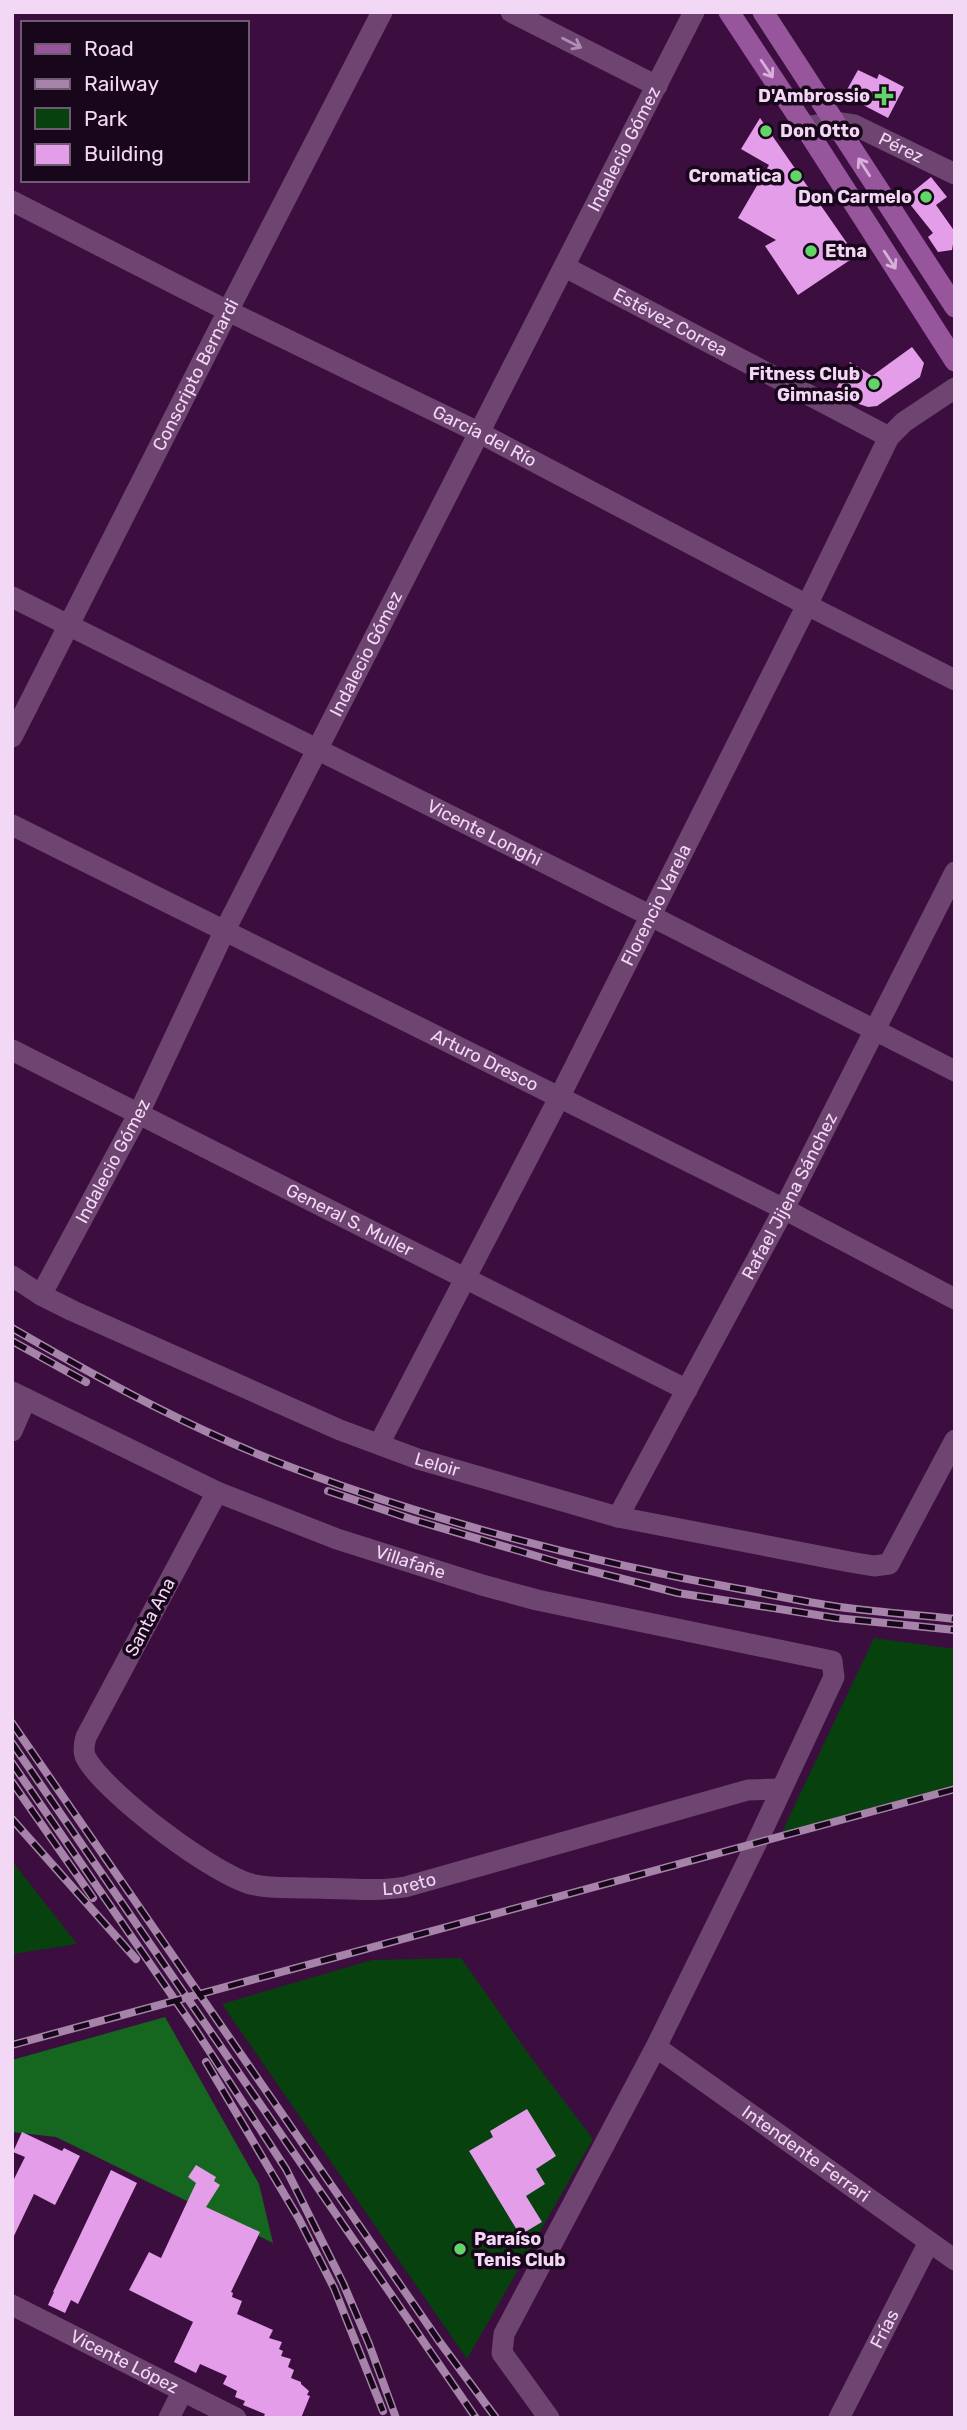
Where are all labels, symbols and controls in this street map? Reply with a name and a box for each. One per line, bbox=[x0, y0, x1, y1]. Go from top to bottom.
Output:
legend bbox=[21, 21, 248, 182]
text: Road bbox=[84, 36, 134, 61]
one-way arrow bbox=[561, 37, 582, 51]
one-way arrow bbox=[759, 59, 774, 78]
text: Railway bbox=[84, 71, 159, 96]
street label: Indalecio Gómez bbox=[583, 83, 665, 215]
place label: D'Ambrossio bbox=[758, 85, 870, 107]
marker: D'Ambrossio bbox=[876, 88, 892, 104]
text: Park bbox=[84, 106, 128, 131]
place label: Don Otto bbox=[780, 120, 860, 142]
marker: Don Otto bbox=[758, 123, 774, 139]
street label: Pérez bbox=[875, 128, 927, 168]
text: Building bbox=[84, 141, 164, 166]
one-way arrow bbox=[857, 158, 871, 178]
place label: Cromatica bbox=[688, 165, 782, 187]
marker: Cromatica bbox=[788, 168, 804, 184]
place label: Don Carmelo bbox=[798, 186, 912, 208]
marker: Don Carmelo bbox=[918, 189, 934, 205]
place label: Etna bbox=[825, 240, 867, 262]
marker: Etna bbox=[803, 243, 819, 259]
one-way arrow bbox=[883, 250, 898, 269]
street label: Estévez Correa bbox=[609, 283, 731, 361]
street label: Conscripto Bernardi bbox=[148, 295, 243, 455]
place label: Fitness Club Gimnasio bbox=[749, 363, 860, 406]
marker: Fitness Club Gimnasio bbox=[866, 376, 882, 392]
street label: García del Río bbox=[429, 401, 540, 472]
street label: Indalecio Gómez bbox=[325, 587, 407, 720]
street label: Vicente Longhi bbox=[423, 795, 546, 871]
street label: Florencio Varela bbox=[616, 841, 696, 970]
street label: Arturo Dresco bbox=[428, 1024, 542, 1096]
street label: Indalecio Gómez bbox=[71, 1095, 155, 1227]
street label: Rafael Jijena Sánchez bbox=[737, 1109, 842, 1283]
street label: General S. Muller bbox=[282, 1179, 417, 1261]
street label: Leloir bbox=[412, 1448, 463, 1482]
street label: Villafañe bbox=[373, 1541, 448, 1584]
street label: Santa Ana bbox=[120, 1574, 180, 1660]
street label: Loreto bbox=[382, 1868, 438, 1900]
street label: Intendente Ferrari bbox=[738, 2101, 874, 2207]
place label: Paraíso Tenis Club bbox=[474, 2228, 566, 2271]
marker: Paraíso Tenis Club bbox=[452, 2241, 468, 2257]
street label: Frías bbox=[865, 2306, 904, 2352]
street label: Vicente López bbox=[67, 2325, 182, 2398]

